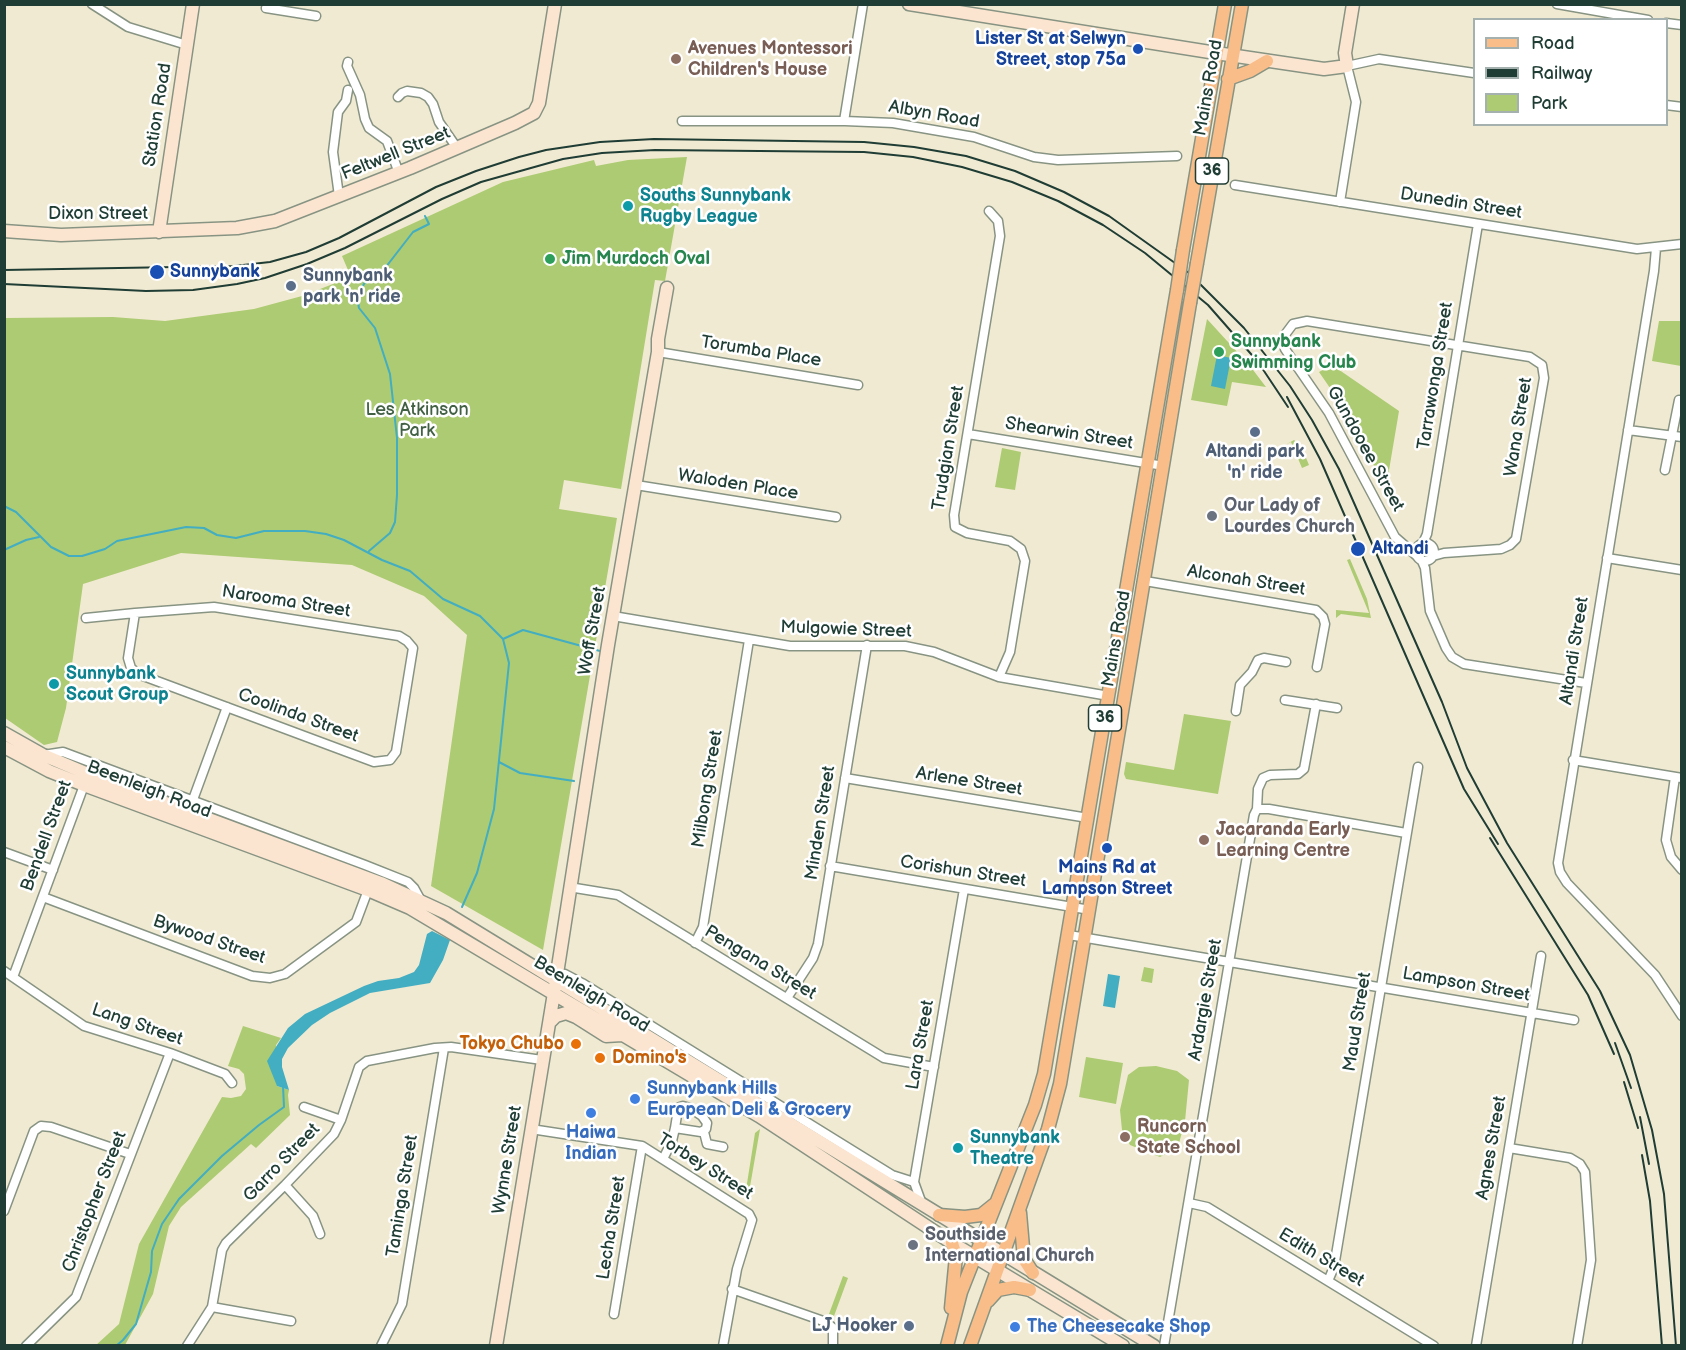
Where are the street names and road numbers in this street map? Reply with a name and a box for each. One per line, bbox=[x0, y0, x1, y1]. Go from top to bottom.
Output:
street label: Mains Road bbox=[1190, 38, 1228, 138]
street label: Station Road bbox=[139, 62, 177, 168]
street label: Albyn Road bbox=[887, 96, 981, 134]
street label: Feltwell Street bbox=[338, 122, 454, 186]
road number: 36 bbox=[1196, 158, 1228, 184]
street label: Dunedin Street bbox=[1399, 184, 1523, 224]
street label: Dixon Street bbox=[48, 203, 148, 225]
street label: Tarrawonga Street bbox=[1414, 301, 1458, 451]
street label: Torumba Place bbox=[699, 332, 823, 372]
street label: Wana Street bbox=[1500, 376, 1538, 478]
street label: Gundooee Street bbox=[1322, 383, 1408, 515]
street label: Trudgian Street bbox=[928, 384, 970, 512]
street label: Shearwin Street bbox=[1004, 413, 1134, 455]
street label: Waloden Place bbox=[676, 465, 800, 505]
street label: Alconah Street bbox=[1185, 561, 1307, 601]
street label: Narooma Street bbox=[220, 581, 352, 623]
street label: Woff Street bbox=[575, 585, 611, 677]
street label: Mains Road bbox=[1098, 589, 1136, 689]
street label: Altandi Street bbox=[1556, 595, 1594, 707]
street label: Mulgowie Street bbox=[780, 617, 912, 643]
street label: Coolinda Street bbox=[235, 684, 361, 748]
road number: 36 bbox=[1088, 705, 1122, 731]
street label: Milbong Street bbox=[688, 729, 728, 849]
street label: Beenleigh Road bbox=[84, 756, 214, 824]
street label: Arlene Street bbox=[914, 763, 1024, 801]
street label: Minden Street bbox=[801, 764, 841, 882]
street label: Bendell Street bbox=[17, 778, 77, 894]
street label: Corishun Street bbox=[899, 851, 1027, 893]
street label: Bywood Street bbox=[150, 911, 268, 969]
street label: Pengana Street bbox=[700, 921, 820, 1005]
street label: Ardargie Street bbox=[1185, 937, 1227, 1063]
street label: Beenleigh Road bbox=[529, 952, 653, 1038]
street label: Lampson Street bbox=[1401, 963, 1531, 1007]
street label: Maud Street bbox=[1339, 971, 1377, 1073]
street label: Lang Street bbox=[89, 999, 185, 1051]
street label: Lara Street bbox=[902, 999, 940, 1091]
street label: Agnes Street bbox=[1472, 1094, 1512, 1202]
street label: Wynne Street bbox=[489, 1104, 527, 1216]
street label: Garro Street bbox=[239, 1119, 325, 1207]
street label: Christopher Street bbox=[58, 1128, 132, 1276]
street label: Torbey Street bbox=[653, 1129, 757, 1205]
street label: Taminga Street bbox=[383, 1133, 423, 1259]
street label: Lecha Street bbox=[593, 1175, 631, 1281]
street label: Edith Street bbox=[1274, 1224, 1368, 1292]

